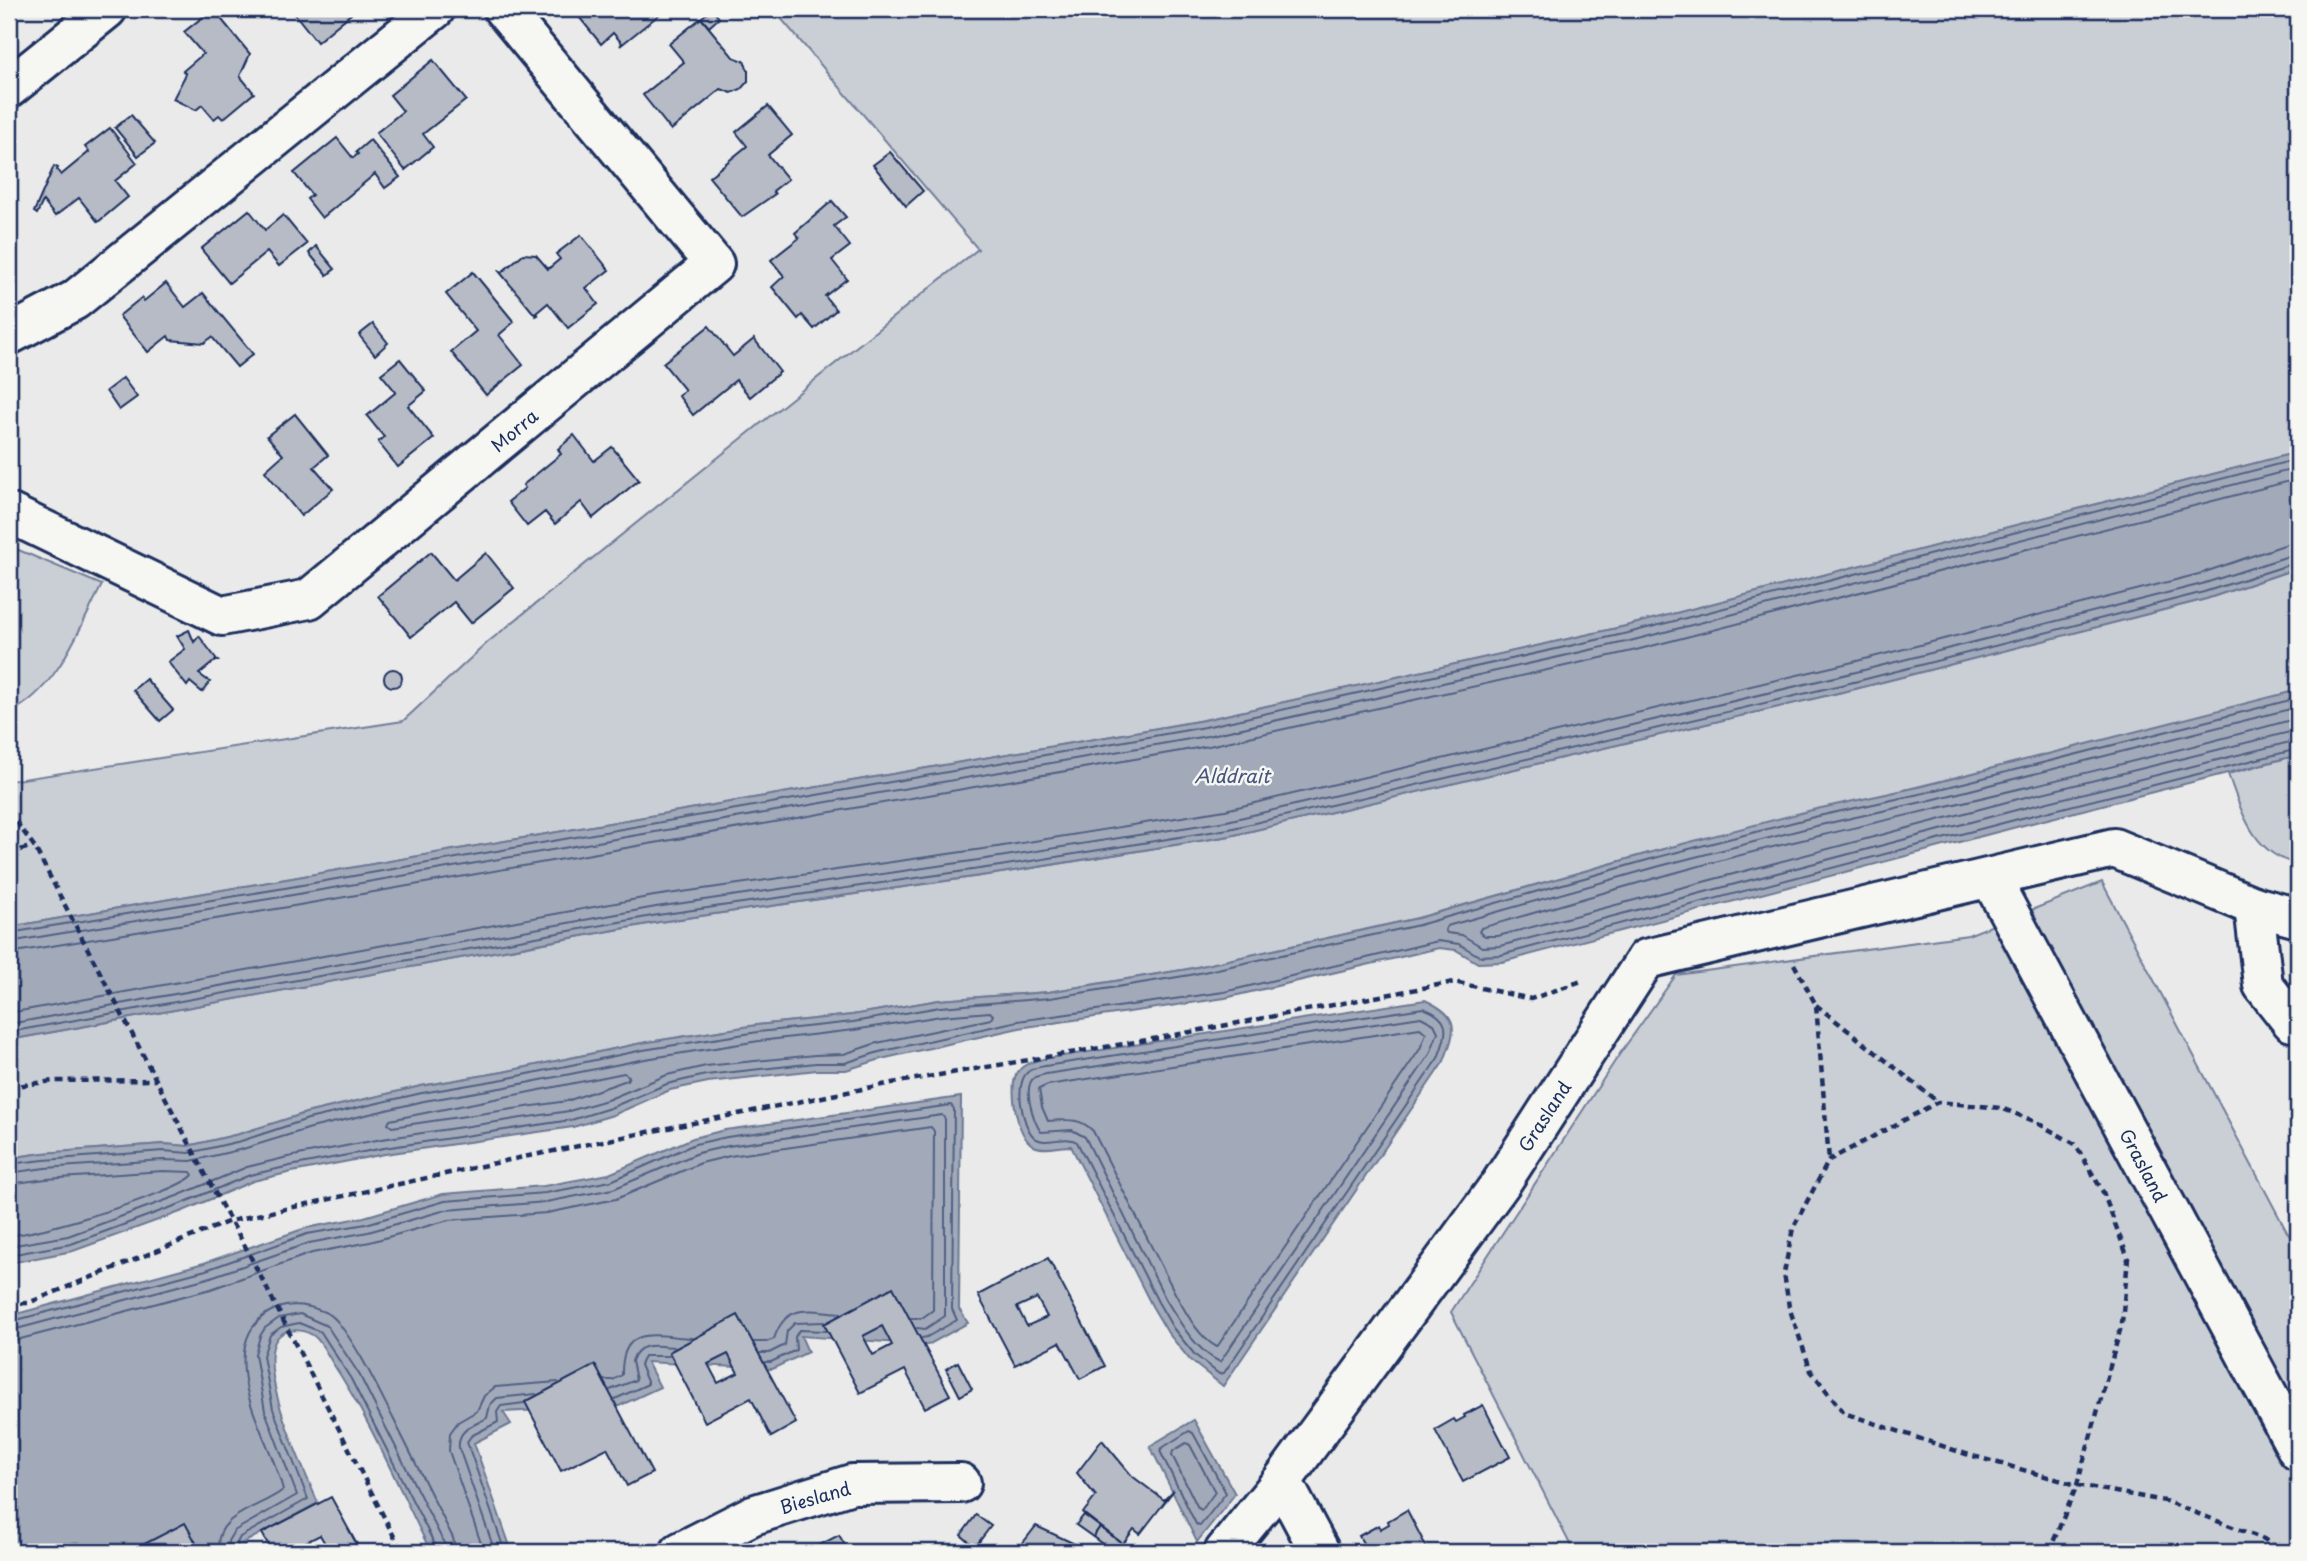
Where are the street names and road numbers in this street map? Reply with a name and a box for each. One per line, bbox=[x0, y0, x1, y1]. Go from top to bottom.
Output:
street label: Morra bbox=[485, 402, 544, 458]
street label: Grasland bbox=[1511, 1075, 1577, 1157]
street label: Grasland bbox=[2113, 1124, 2175, 1206]
street label: Biesland bbox=[776, 1474, 854, 1520]

